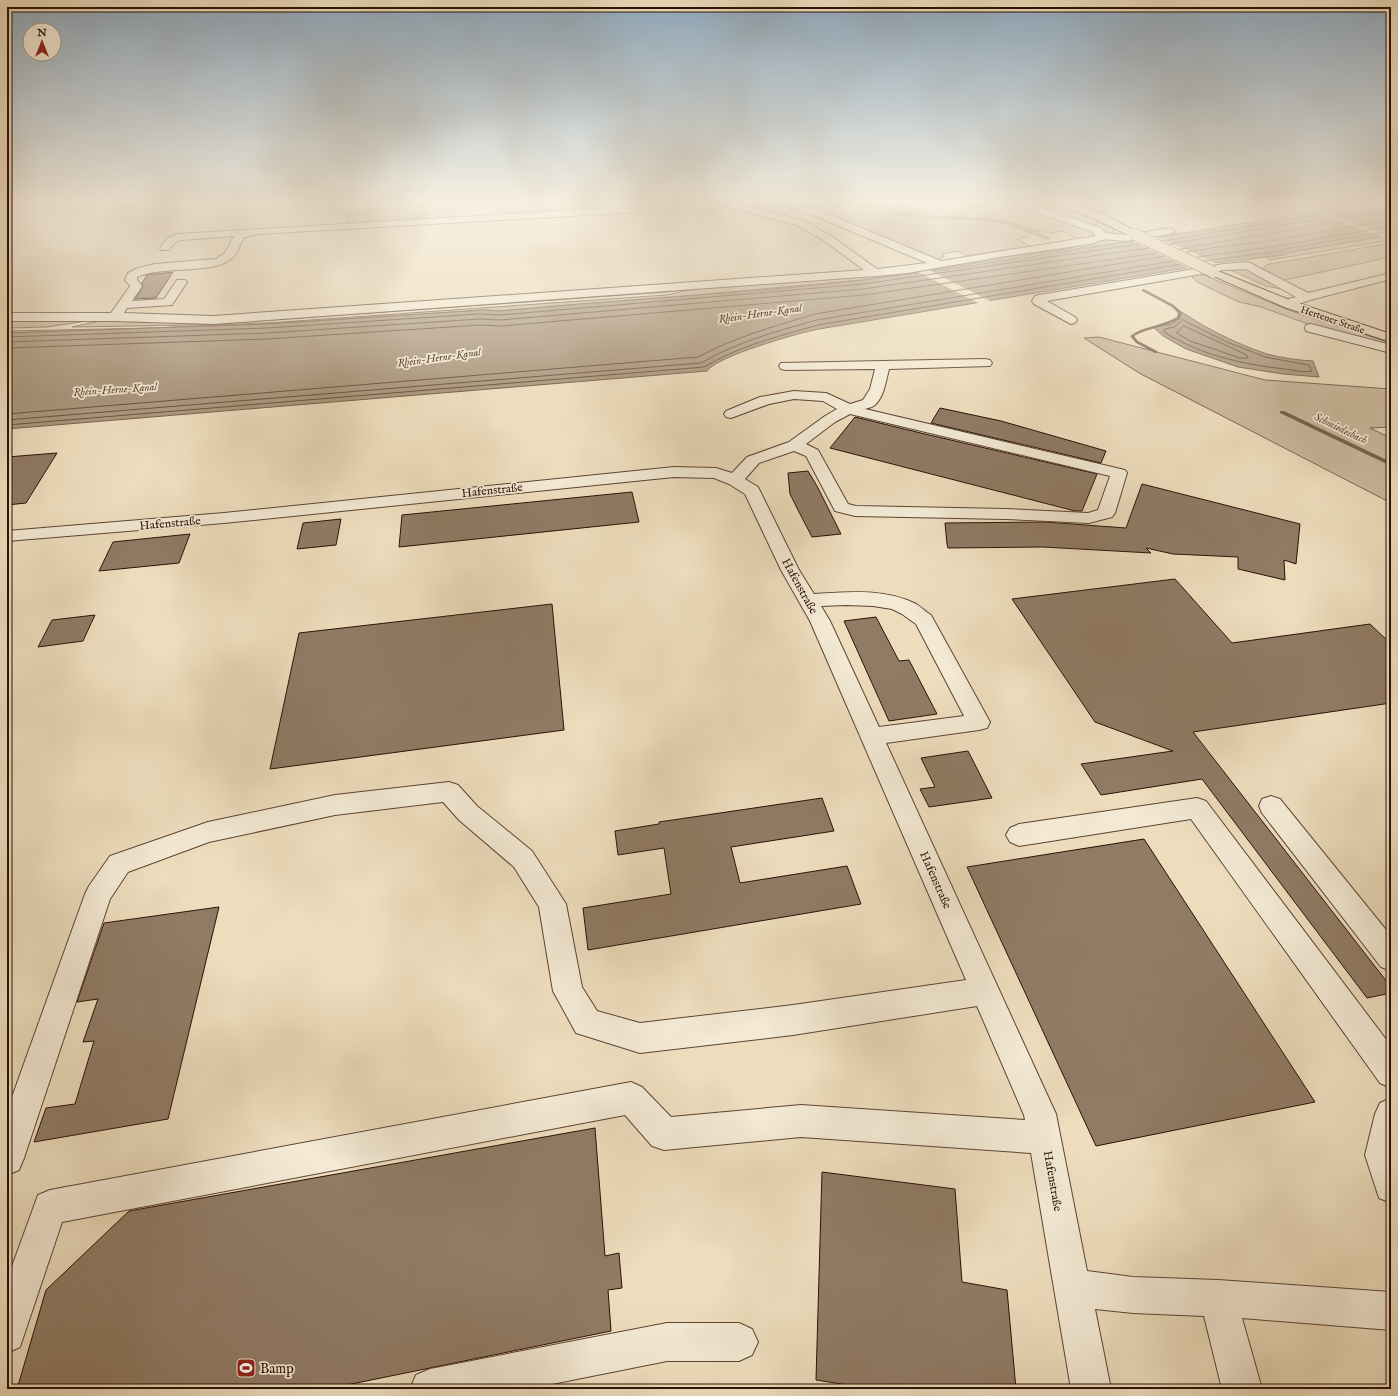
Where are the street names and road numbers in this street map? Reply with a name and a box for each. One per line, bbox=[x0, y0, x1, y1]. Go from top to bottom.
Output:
street label: Hertener Straße bbox=[1299, 303, 1367, 338]
street label: Hafenstraße bbox=[461, 480, 524, 501]
street label: Hafenstraße bbox=[139, 513, 202, 534]
street label: Hafenstraße bbox=[778, 556, 821, 617]
street label: Hafenstraße bbox=[916, 849, 955, 912]
street label: Hafenstraße bbox=[1040, 1150, 1065, 1213]

